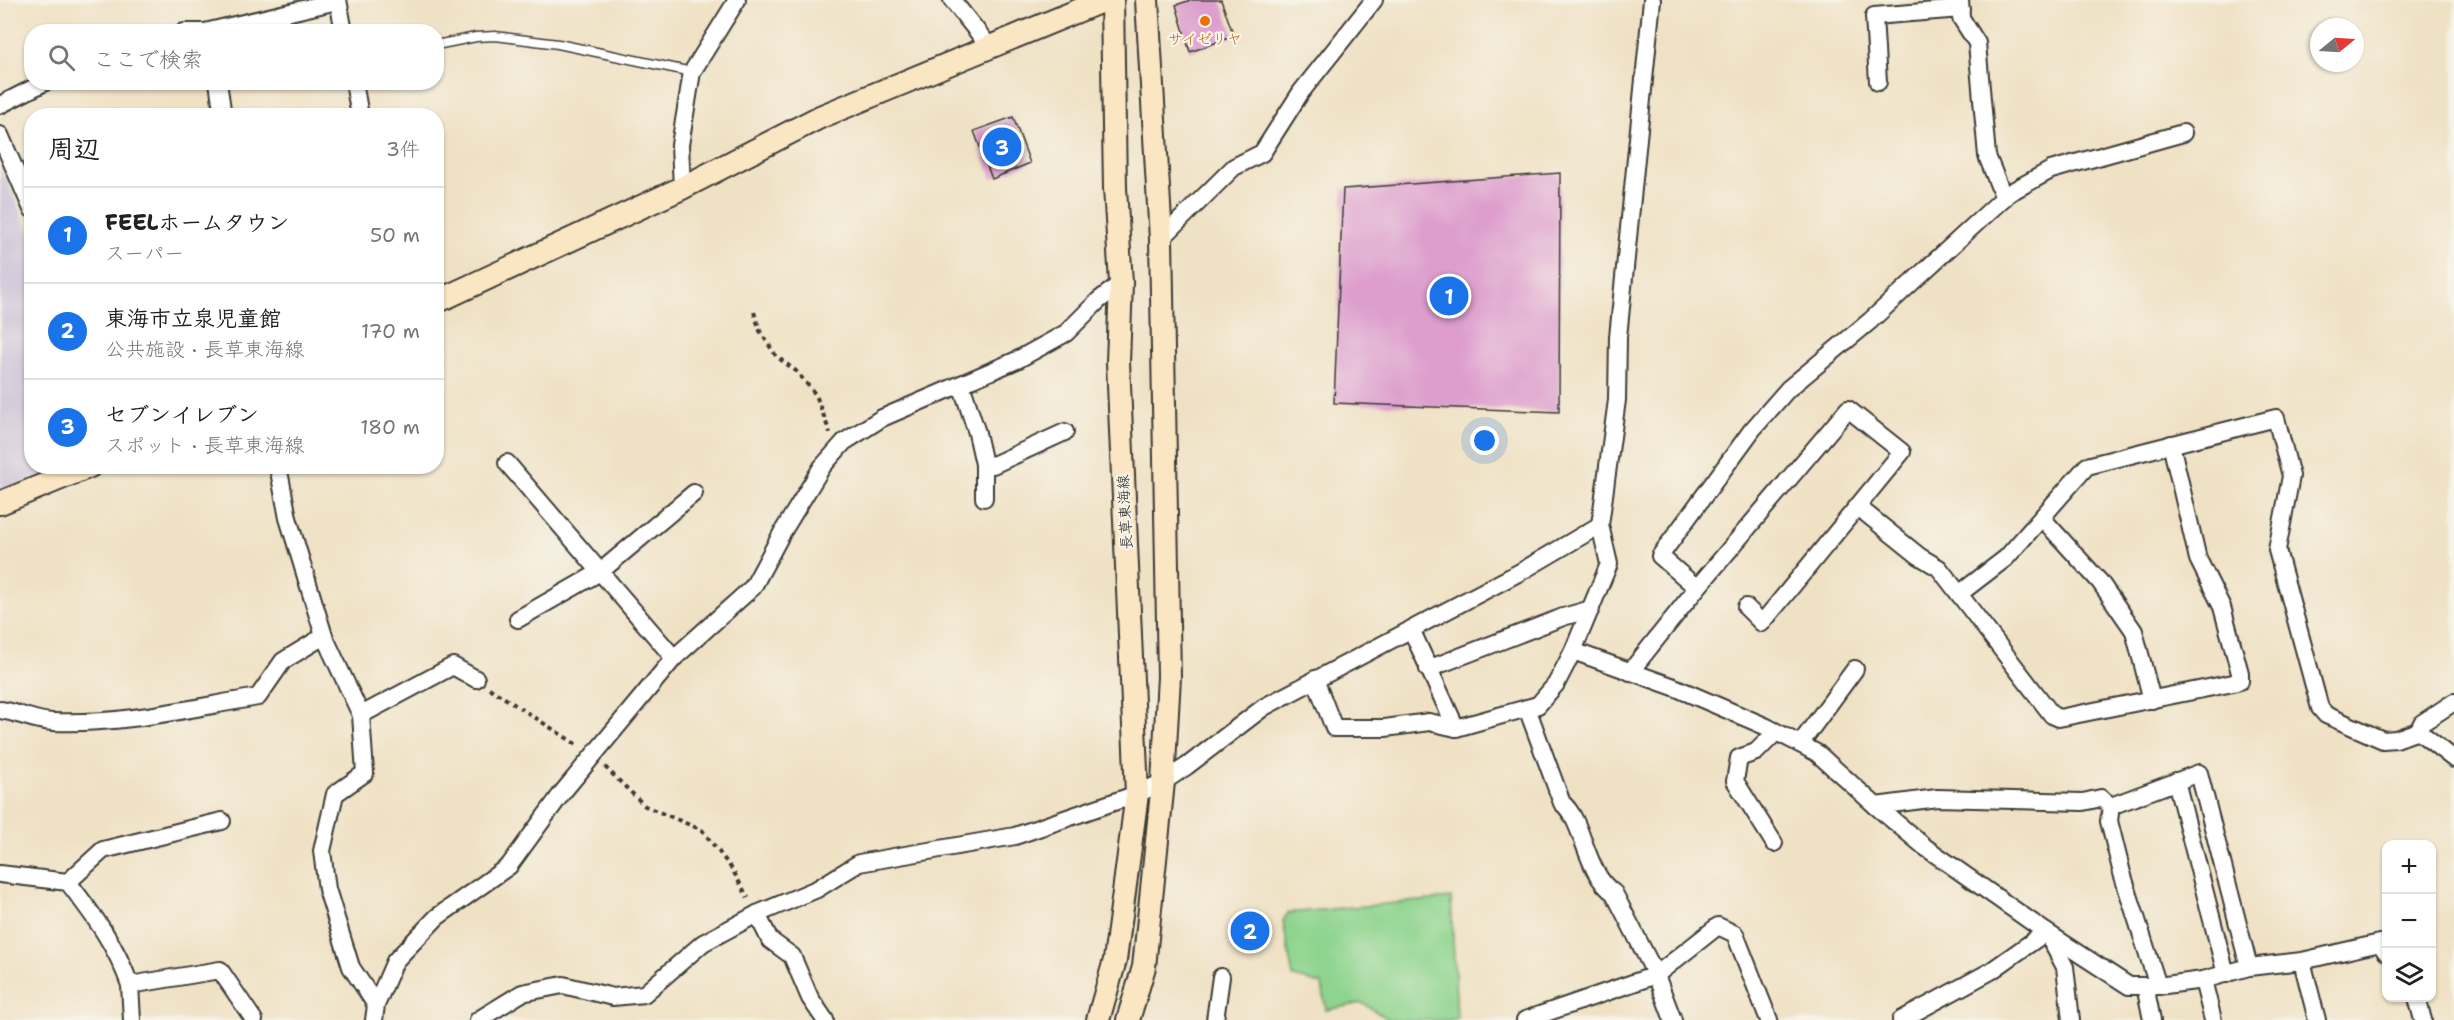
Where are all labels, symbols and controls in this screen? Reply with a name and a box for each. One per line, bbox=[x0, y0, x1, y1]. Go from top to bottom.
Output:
marker: サイゼリヤ bbox=[1198, 14, 1212, 28]
north arrow bbox=[2310, 18, 2364, 72]
search box bbox=[24, 24, 444, 90]
place label: サイゼリヤ bbox=[1168, 29, 1242, 49]
icon: search bbox=[45, 41, 78, 74]
text: ここで検索 bbox=[93, 45, 203, 74]
pin: 3 bbox=[982, 124, 1022, 170]
text: 周辺 bbox=[48, 131, 100, 166]
text: 3件 bbox=[386, 136, 420, 162]
text: FEELホームタウン bbox=[105, 208, 289, 237]
text: 1 bbox=[63, 222, 72, 248]
text: 50 m bbox=[370, 222, 420, 248]
text: スーパー bbox=[105, 240, 184, 266]
pin: 1 bbox=[1430, 274, 1468, 318]
text: 東海市立泉児童館 bbox=[105, 304, 281, 333]
text: 2 bbox=[61, 318, 75, 344]
text: 170 m bbox=[361, 318, 420, 344]
text: 公共施設 · 長草東海線 bbox=[105, 336, 304, 362]
text: セブンイレブン bbox=[105, 400, 259, 429]
text: 3 bbox=[61, 414, 75, 440]
text: 180 m bbox=[360, 414, 420, 440]
your location bbox=[1470, 426, 1499, 455]
text: スポット · 長草東海線 bbox=[105, 432, 304, 458]
street label: 長草東海線 bbox=[1113, 474, 1137, 550]
map controls bbox=[2382, 840, 2436, 1002]
button: + bbox=[2382, 840, 2436, 894]
button: − bbox=[2382, 894, 2436, 948]
pin: 2 bbox=[1230, 908, 1270, 954]
button: layers bbox=[2382, 948, 2436, 1002]

